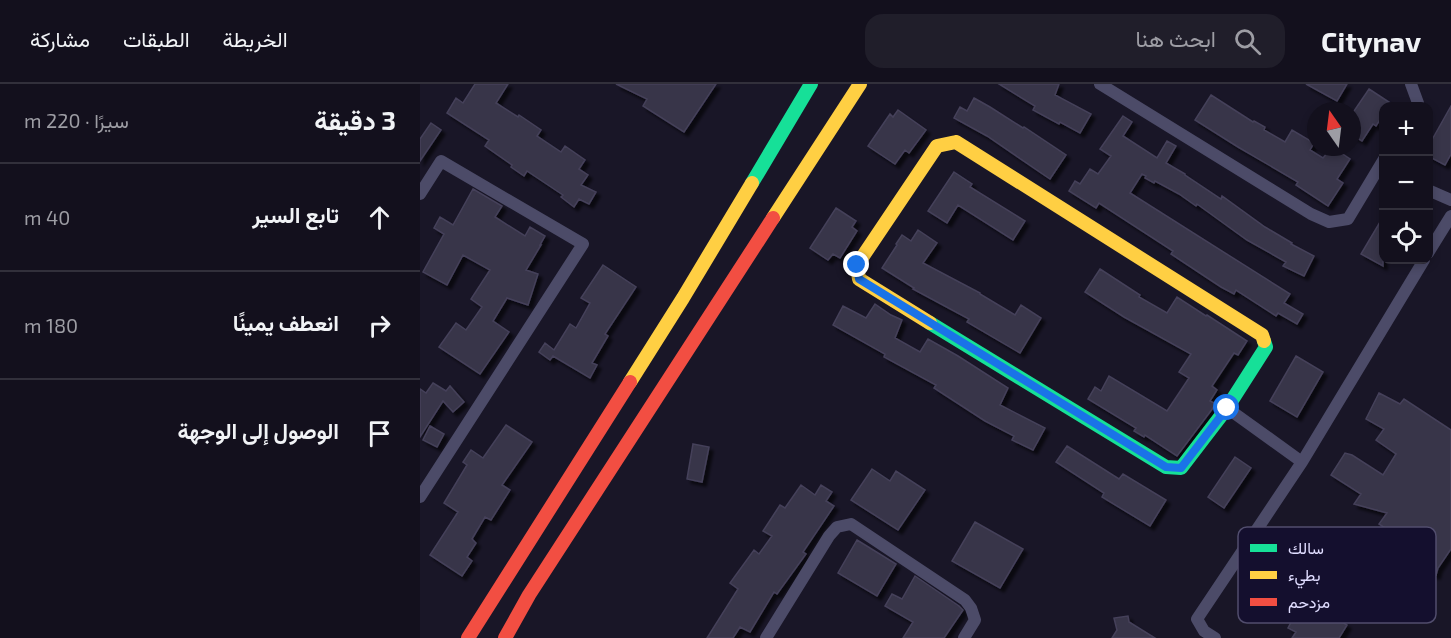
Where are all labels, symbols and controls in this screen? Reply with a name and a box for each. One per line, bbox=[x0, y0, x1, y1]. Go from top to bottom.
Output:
search box bbox=[865, 14, 1285, 68]
text: Citynav bbox=[1321, 24, 1421, 58]
text: ابحث هنا bbox=[1136, 25, 1216, 51]
icon: search bbox=[1231, 25, 1264, 58]
text: مشاركة bbox=[30, 26, 90, 51]
text: الطبقات bbox=[123, 26, 190, 51]
text: الخريطة bbox=[223, 26, 288, 51]
north arrow bbox=[1307, 102, 1361, 156]
map controls bbox=[1379, 102, 1433, 264]
button: + bbox=[1379, 102, 1433, 156]
text: 3 دقيقة bbox=[314, 104, 396, 135]
text: سيرًا · 220 m bbox=[24, 108, 129, 132]
button: − bbox=[1379, 156, 1433, 210]
text: تابع السير bbox=[252, 201, 339, 227]
icon: ahead bbox=[363, 201, 396, 234]
text: 40 m bbox=[24, 205, 70, 229]
button: locate bbox=[1379, 210, 1433, 264]
route end bbox=[843, 251, 869, 277]
text: انعطف يمينًا bbox=[233, 309, 339, 335]
icon: right bbox=[363, 309, 396, 342]
text: 180 m bbox=[24, 313, 78, 337]
route start bbox=[1213, 394, 1239, 420]
text: الوصول إلى الوجهة bbox=[177, 417, 339, 443]
icon: arrive bbox=[363, 417, 396, 450]
legend bbox=[1238, 527, 1436, 623]
text: سالك bbox=[1288, 538, 1324, 557]
text: بطيء bbox=[1288, 565, 1320, 589]
text: مزدحم bbox=[1288, 592, 1330, 613]

